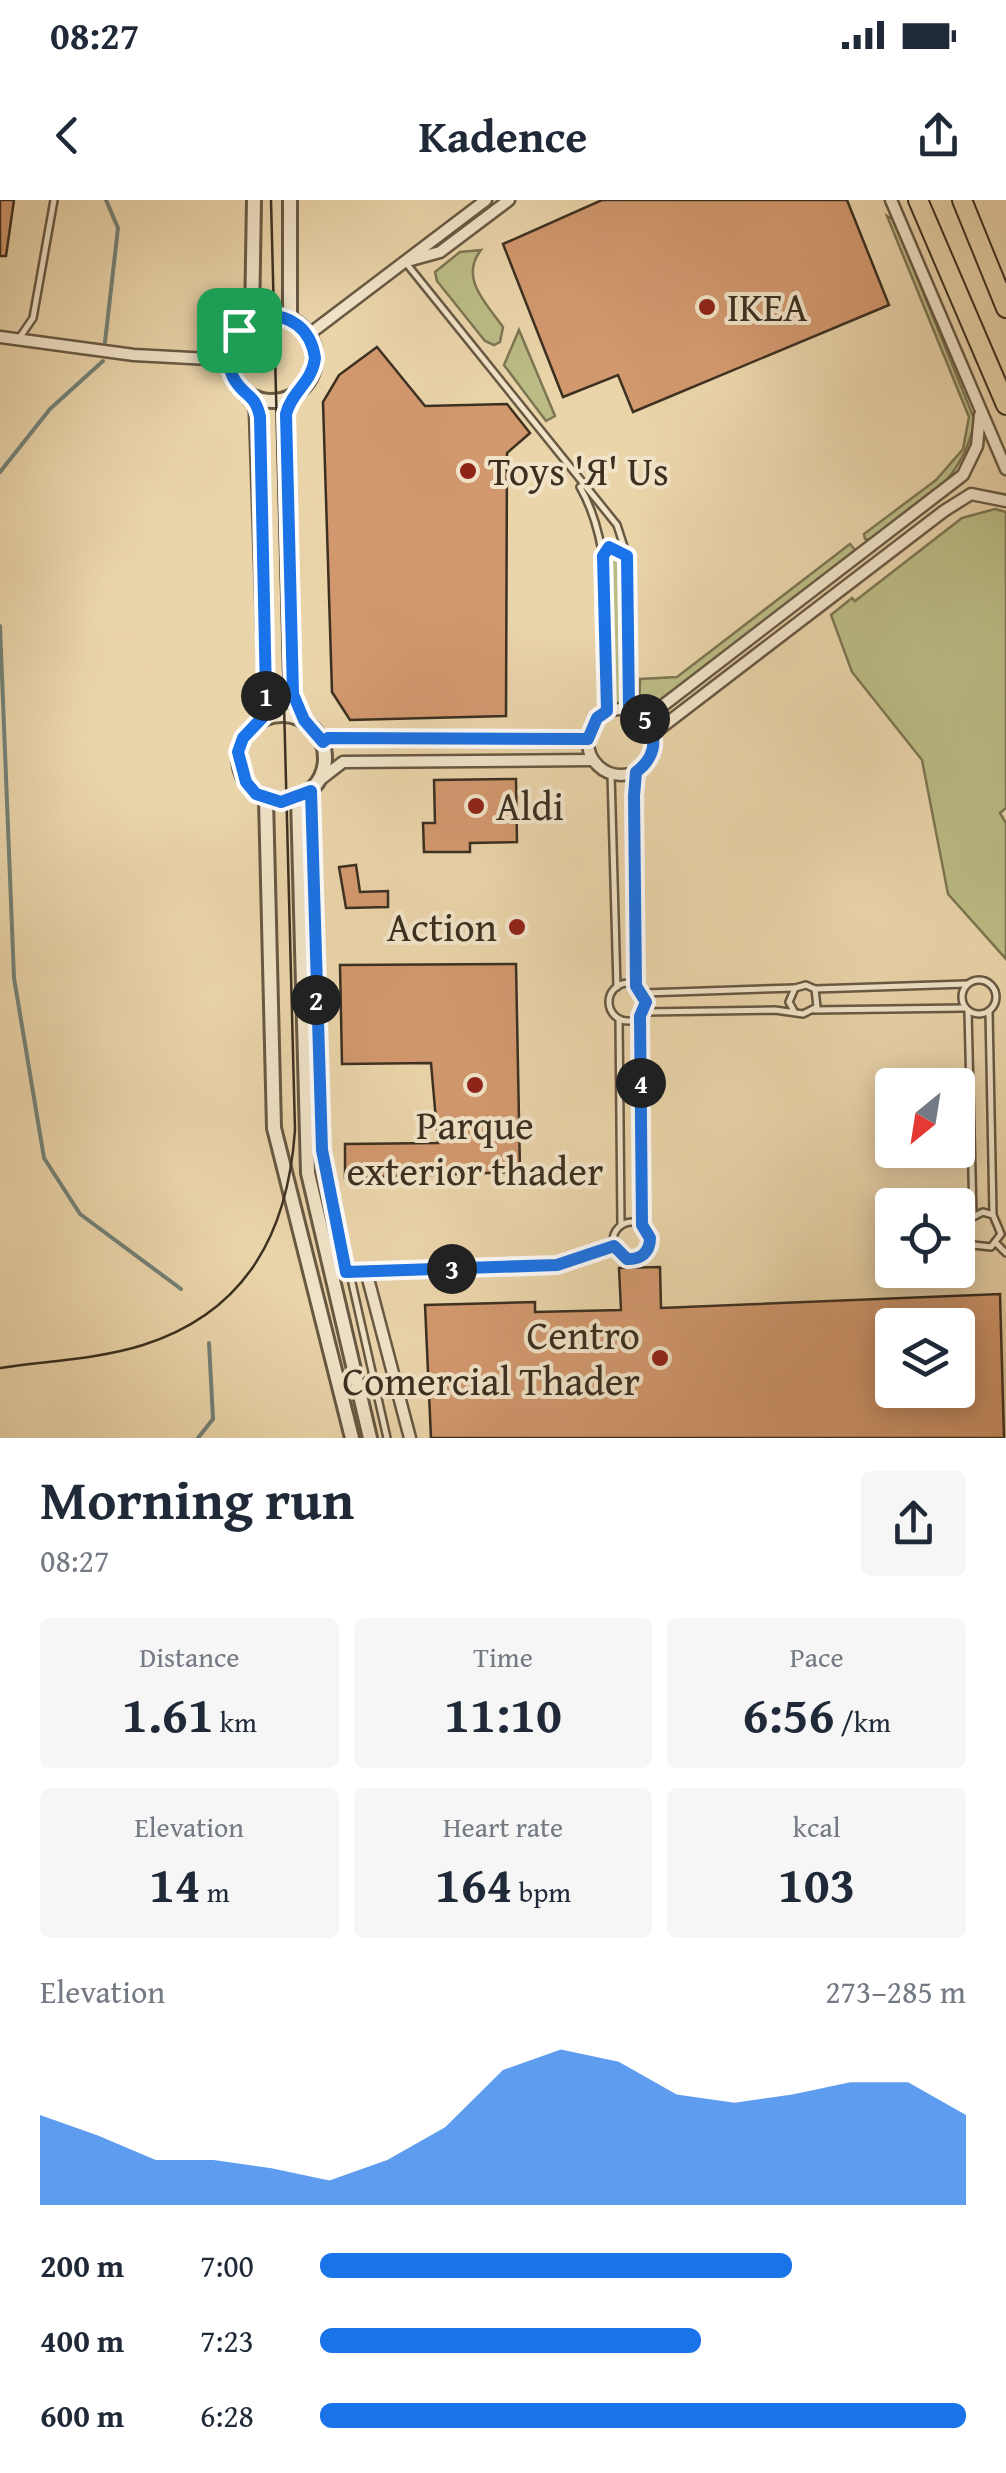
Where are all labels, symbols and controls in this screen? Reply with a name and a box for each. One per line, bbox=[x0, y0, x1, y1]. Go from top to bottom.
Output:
text: 08:27 bbox=[50, 7, 140, 63]
text: Kadence bbox=[419, 103, 587, 168]
icon: back bbox=[40, 108, 95, 163]
icon: share bbox=[911, 108, 966, 163]
place label: IKEA bbox=[727, 277, 807, 336]
pin bbox=[197, 288, 282, 373]
marker: IKEA bbox=[696, 296, 718, 318]
icon: arrive bbox=[212, 303, 267, 358]
place label: Toys 'Я' Us bbox=[488, 441, 669, 500]
marker: Toys 'Я' Us bbox=[457, 460, 479, 482]
pin: 1 bbox=[241, 671, 291, 721]
text: 1 bbox=[259, 675, 273, 716]
pin: 5 bbox=[620, 694, 670, 744]
text: 5 bbox=[638, 698, 652, 739]
place label: Aldi bbox=[496, 776, 564, 835]
marker: Aldi bbox=[465, 795, 487, 817]
place label: Action bbox=[387, 897, 497, 956]
marker: Action bbox=[506, 916, 528, 938]
pin: 2 bbox=[291, 975, 341, 1025]
text: 2 bbox=[309, 979, 323, 1020]
pin: 4 bbox=[616, 1058, 666, 1108]
text: 4 bbox=[634, 1062, 648, 1103]
north arrow bbox=[875, 1068, 975, 1168]
map controls bbox=[875, 1068, 975, 1408]
marker: Parque exterior thader bbox=[464, 1074, 486, 1096]
place label: Parque exterior thader bbox=[347, 1095, 603, 1200]
button: locate bbox=[875, 1188, 975, 1288]
pin: 3 bbox=[427, 1244, 477, 1294]
text: 3 bbox=[445, 1248, 459, 1289]
place label: Centro Comercial Thader bbox=[342, 1305, 640, 1410]
button: layers bbox=[875, 1308, 975, 1408]
marker: Centro Comercial Thader bbox=[649, 1347, 671, 1369]
text: Morning run bbox=[40, 1459, 354, 1539]
button: share bbox=[861, 1471, 966, 1576]
text: 08:27 bbox=[40, 1537, 109, 1584]
text: Distance bbox=[139, 1636, 240, 1677]
text: Time bbox=[473, 1636, 533, 1677]
text: Pace bbox=[790, 1636, 844, 1677]
text: 1.61 bbox=[122, 1677, 214, 1750]
text: 11:10 bbox=[444, 1677, 562, 1750]
text: 6:56 bbox=[742, 1677, 834, 1750]
text: km bbox=[214, 1701, 257, 1742]
text: /km bbox=[834, 1701, 891, 1742]
text: Elevation bbox=[135, 1806, 244, 1847]
text: Heart rate bbox=[443, 1806, 563, 1847]
text: kcal bbox=[793, 1806, 841, 1847]
text: 14 bbox=[149, 1847, 201, 1920]
text: 164 bbox=[435, 1847, 513, 1920]
text: 103 bbox=[778, 1847, 856, 1920]
text: m bbox=[201, 1871, 230, 1912]
text: bpm bbox=[513, 1871, 571, 1912]
text: Elevation bbox=[40, 1968, 165, 2015]
text: 273–285 m bbox=[825, 1968, 966, 2015]
text: 200 m bbox=[40, 2242, 124, 2289]
text: 7:00 bbox=[200, 2242, 254, 2289]
text: 400 m bbox=[40, 2317, 124, 2364]
text: 7:23 bbox=[200, 2317, 254, 2364]
text: 600 m bbox=[40, 2392, 124, 2439]
text: 6:28 bbox=[200, 2392, 254, 2439]

